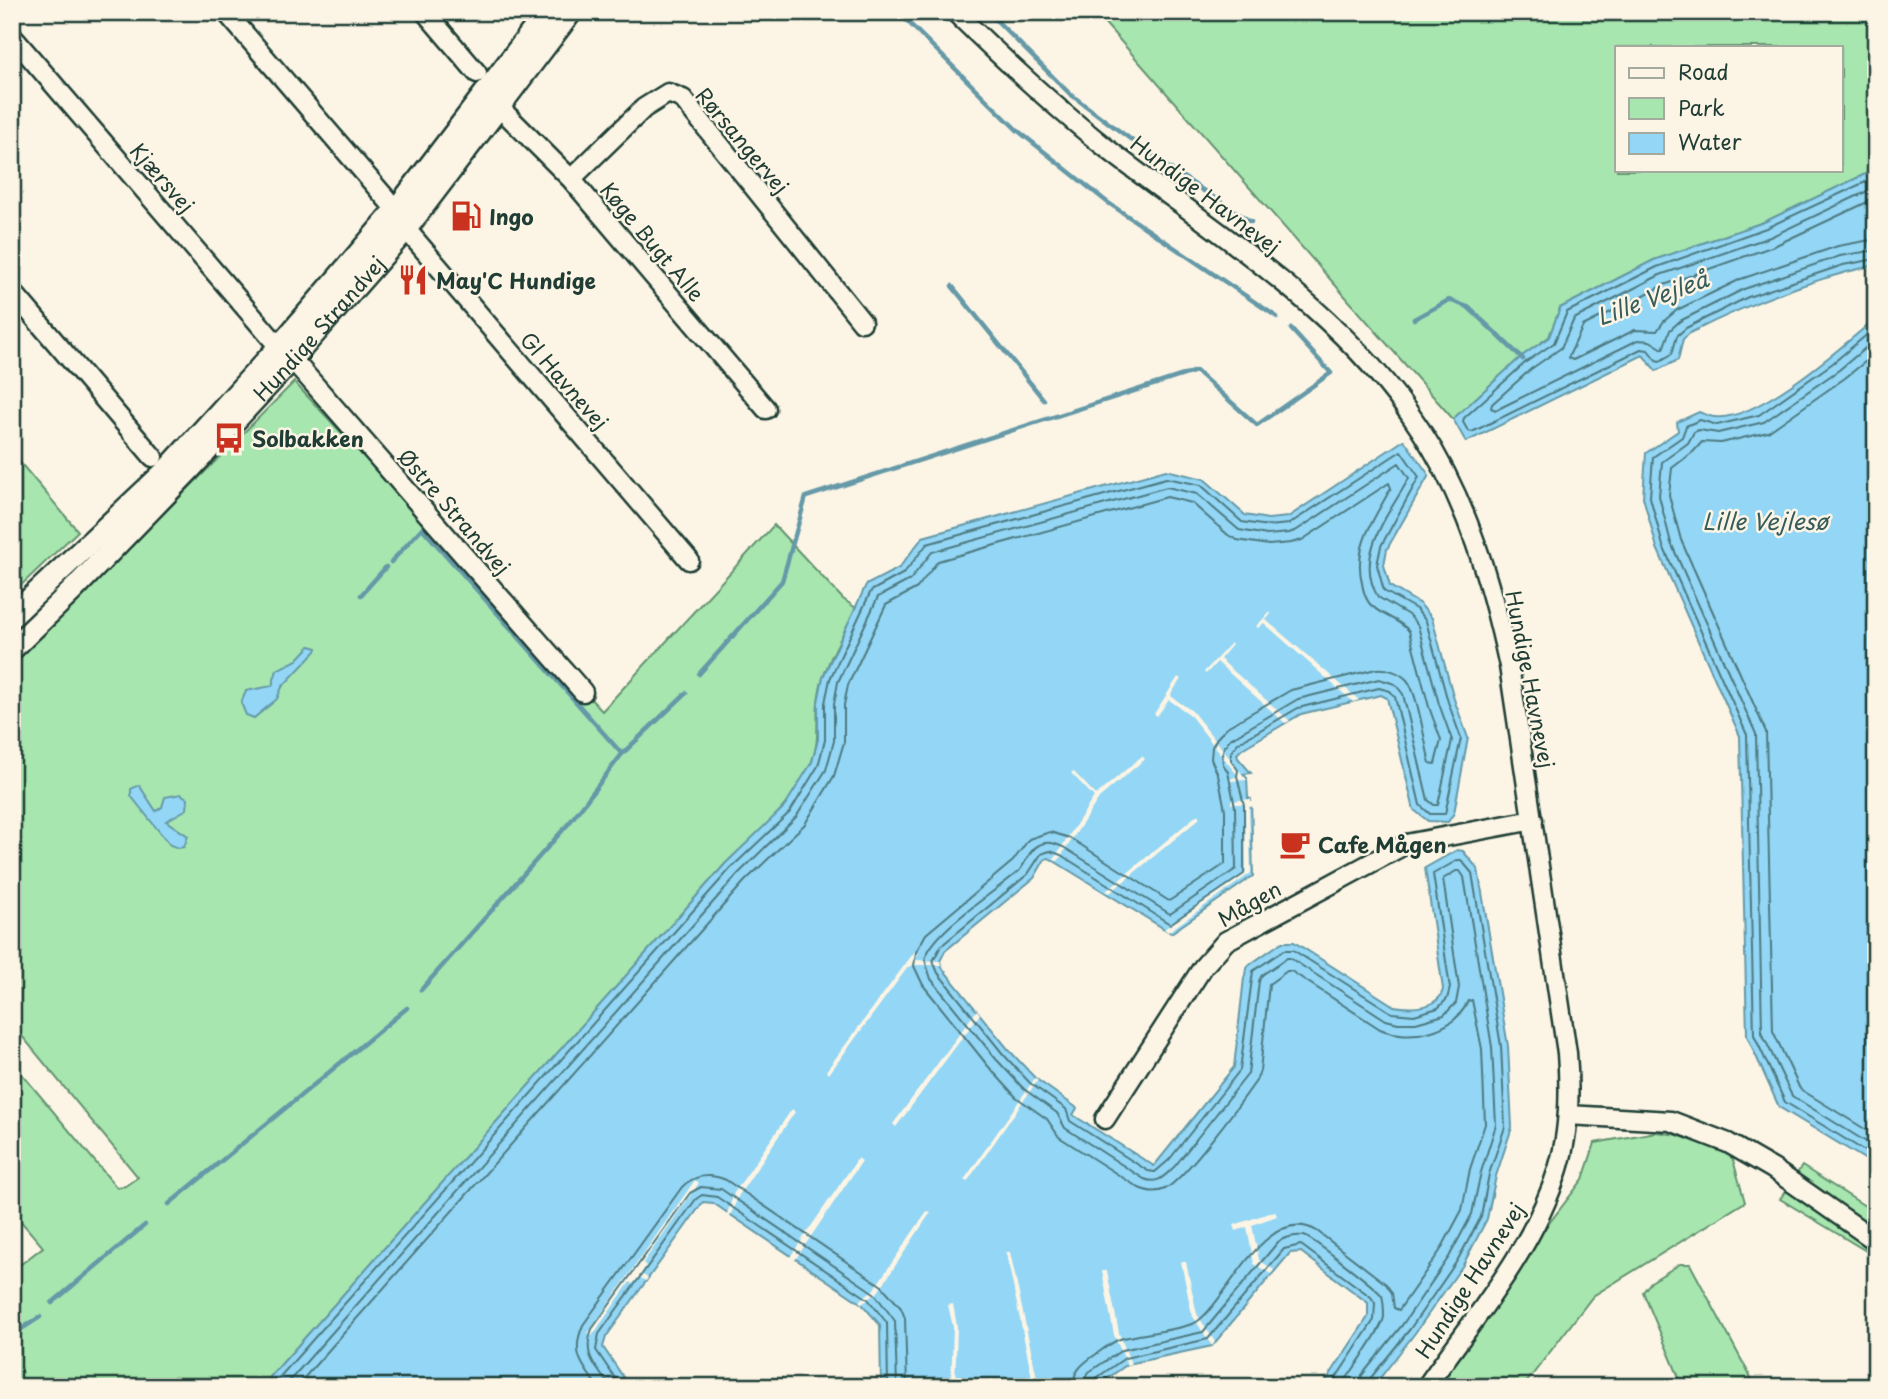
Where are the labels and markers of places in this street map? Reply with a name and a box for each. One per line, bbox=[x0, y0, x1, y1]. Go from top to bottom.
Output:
fuel station icon: Ingo bbox=[449, 199, 483, 233]
place label: Ingo bbox=[489, 200, 534, 232]
restaurant icon: May'C Hundige bbox=[396, 263, 430, 297]
place label: May'C Hundige bbox=[436, 264, 596, 296]
bus stop icon: Solbakken bbox=[212, 421, 246, 455]
place label: Solbakken bbox=[252, 422, 364, 454]
cafe icon: Cafe Mågen bbox=[1278, 827, 1312, 861]
place label: Cafe Mågen bbox=[1318, 828, 1446, 860]

